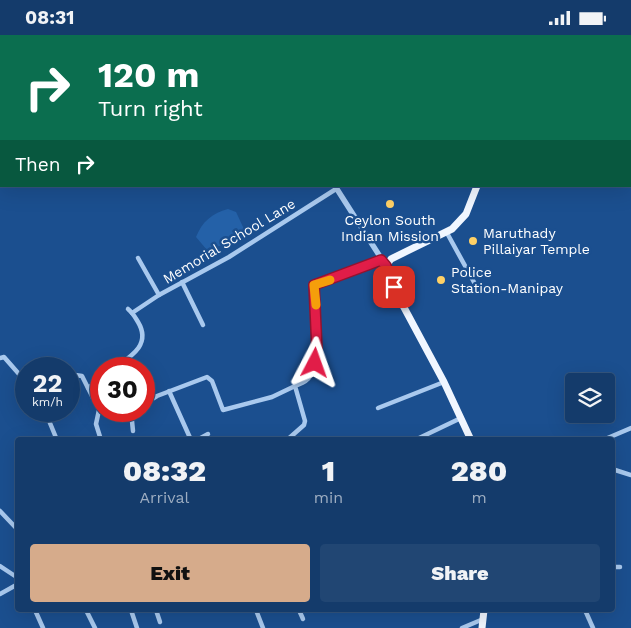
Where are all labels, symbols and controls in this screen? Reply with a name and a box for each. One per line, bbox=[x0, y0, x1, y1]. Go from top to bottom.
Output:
text: 08:31 bbox=[25, 6, 74, 29]
text: 120 m bbox=[98, 54, 199, 96]
icon: right bbox=[15, 55, 80, 120]
text: Turn right bbox=[98, 96, 203, 121]
icon: right bbox=[71, 150, 99, 178]
text: Then bbox=[15, 153, 61, 176]
street label: Memorial School Lane bbox=[160, 195, 298, 287]
marker: Ceylon South Indian Mission bbox=[384, 198, 396, 210]
place label: Ceylon South Indian Mission bbox=[341, 212, 439, 244]
place label: Maruthady Pillaiyar Temple bbox=[483, 225, 590, 257]
marker: Maruthady Pillaiyar Temple bbox=[467, 235, 479, 247]
place label: Police Station-Manipay bbox=[451, 264, 564, 296]
pin bbox=[373, 266, 415, 308]
icon: arrive bbox=[380, 273, 408, 301]
marker: Police Station-Manipay bbox=[435, 274, 447, 286]
position arrow bbox=[288, 336, 340, 388]
speed limit sign: 30 bbox=[90, 357, 155, 422]
text: 22 bbox=[33, 369, 62, 398]
map controls bbox=[565, 373, 615, 423]
button: layers bbox=[565, 373, 615, 423]
text: km/h bbox=[32, 395, 63, 409]
text: 08:32 bbox=[123, 453, 206, 488]
text: 1 bbox=[322, 453, 335, 488]
text: 280 bbox=[451, 453, 507, 488]
text: Arrival bbox=[139, 488, 189, 507]
text: min bbox=[314, 488, 343, 507]
text: m bbox=[471, 488, 487, 507]
button: Exit bbox=[30, 544, 310, 602]
button: Share bbox=[320, 544, 600, 602]

